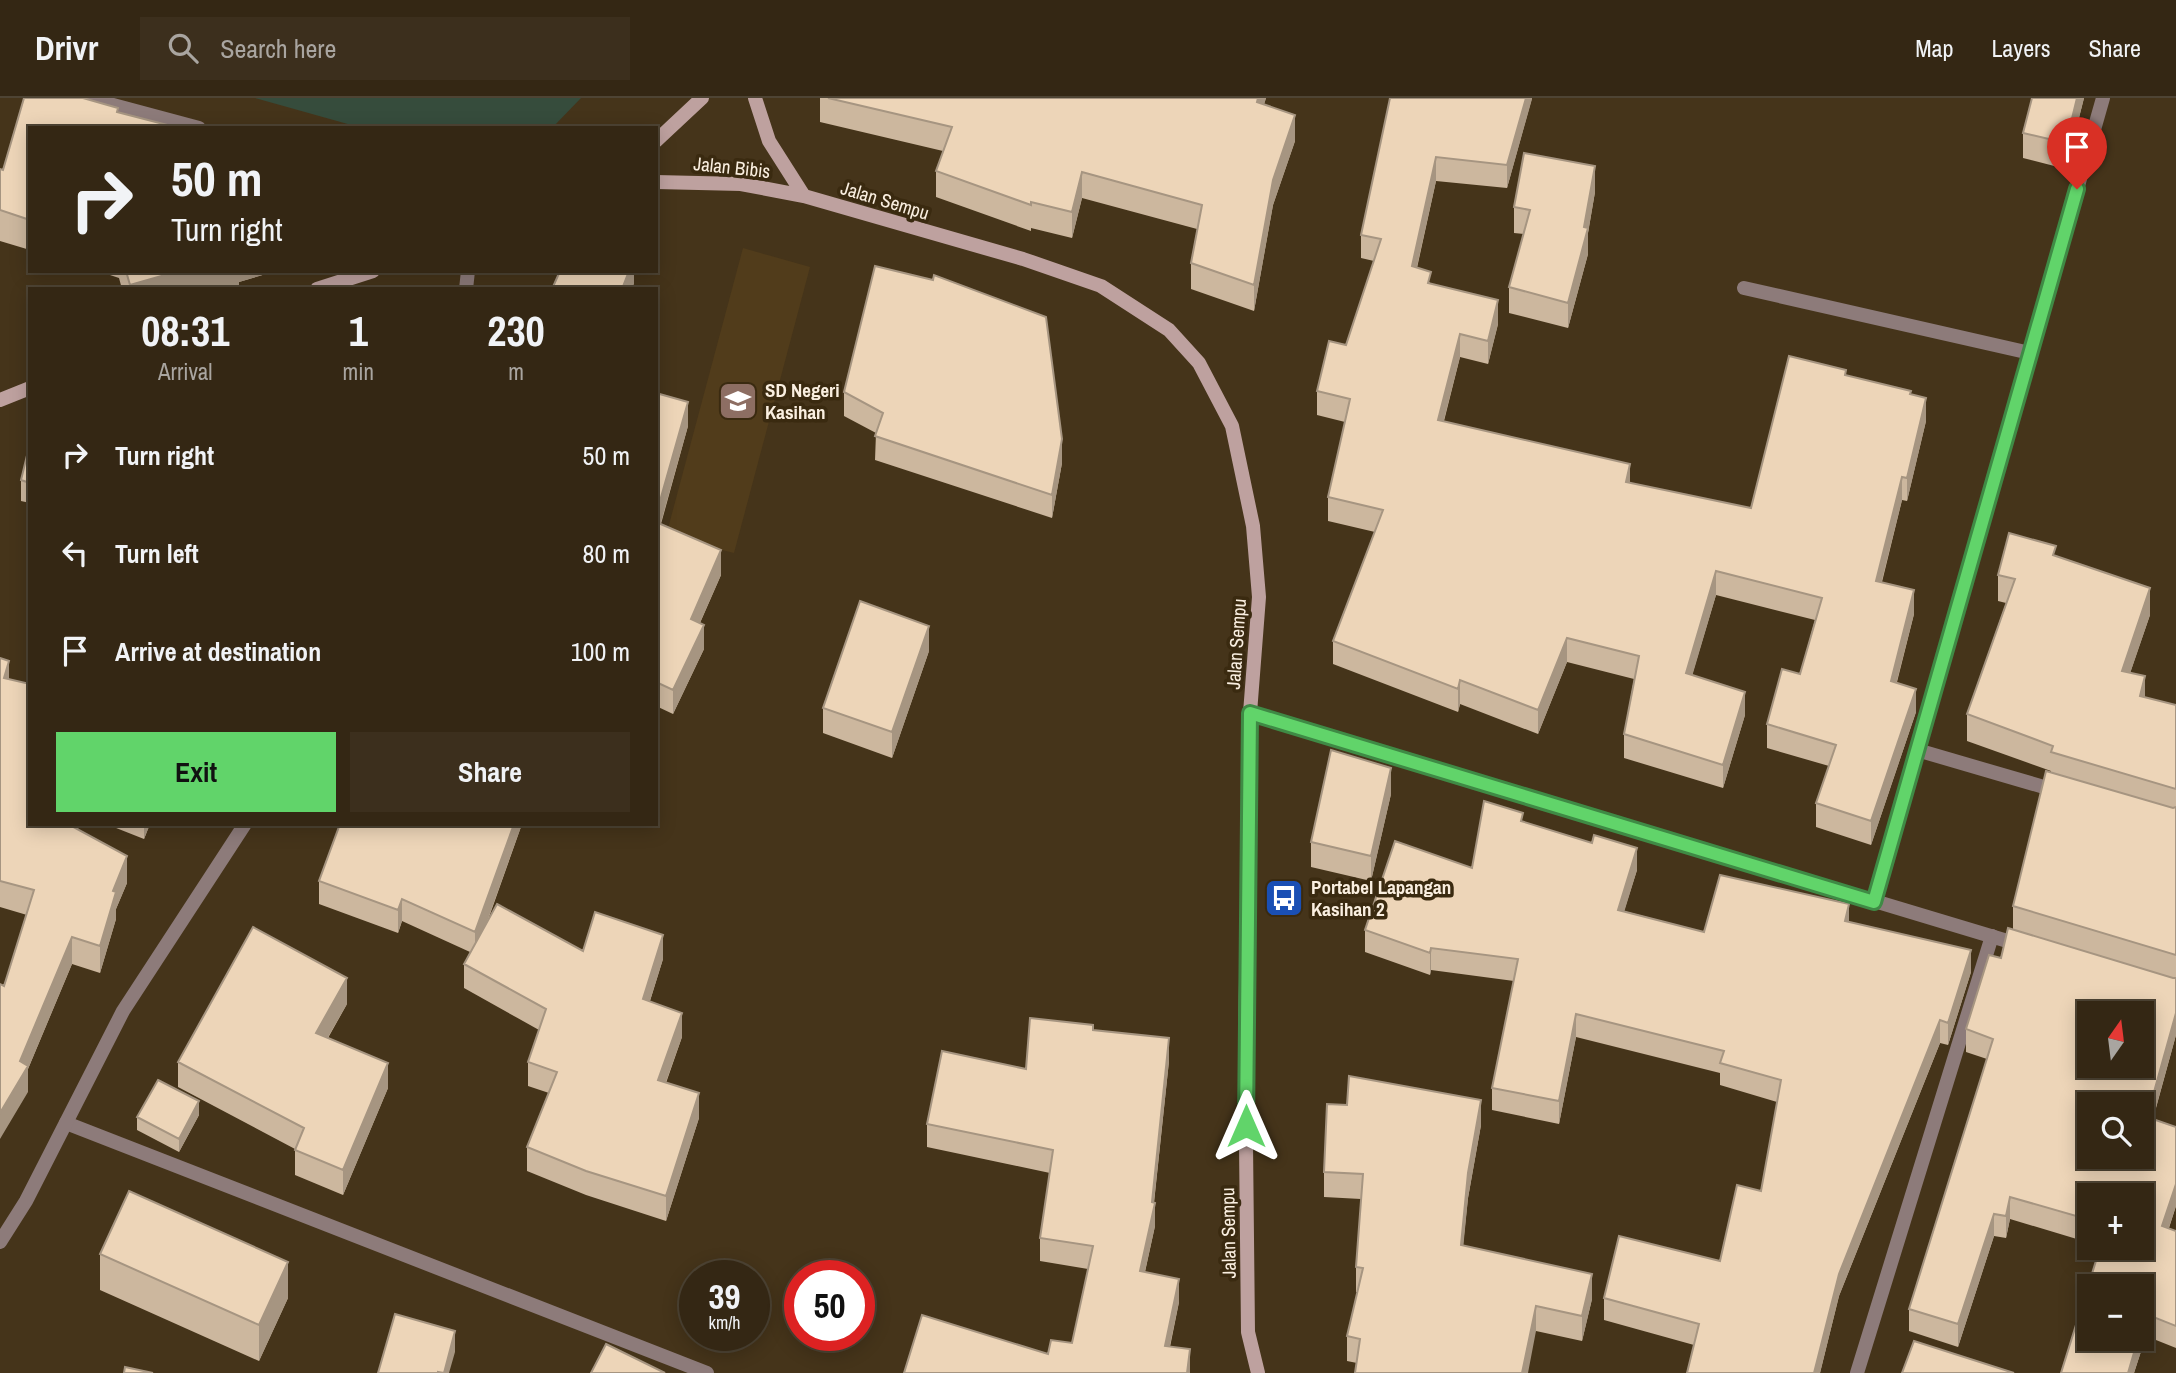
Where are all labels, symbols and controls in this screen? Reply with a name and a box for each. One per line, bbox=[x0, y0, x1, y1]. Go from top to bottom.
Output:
search box bbox=[140, 17, 630, 80]
text: Drivr bbox=[35, 26, 98, 70]
icon: search bbox=[164, 29, 202, 67]
text: Search here bbox=[220, 31, 336, 66]
text: Map bbox=[1915, 32, 1953, 64]
text: Layers bbox=[1991, 32, 2050, 64]
text: Share bbox=[2088, 32, 2141, 64]
pin bbox=[2047, 117, 2107, 189]
icon: arrive bbox=[2058, 128, 2096, 166]
text: 50 m bbox=[171, 145, 263, 211]
street label: Jalan Bibis bbox=[692, 150, 772, 184]
icon: right bbox=[56, 154, 147, 245]
street label: Jalan Sempu bbox=[838, 174, 932, 226]
text: Turn right bbox=[171, 208, 283, 251]
text: 08:31 bbox=[141, 303, 229, 359]
text: 1 bbox=[349, 303, 368, 359]
text: 230 bbox=[487, 303, 545, 359]
text: Arrival bbox=[158, 356, 213, 387]
text: min bbox=[343, 356, 374, 387]
text: m bbox=[508, 356, 524, 387]
place label: SD Negeri Kasihan bbox=[765, 377, 839, 425]
school or university icon: SD Negeri Kasihan bbox=[717, 380, 759, 422]
icon: right bbox=[56, 436, 94, 474]
text: Turn right bbox=[115, 438, 214, 473]
text: 50 m bbox=[583, 438, 630, 473]
icon: left bbox=[56, 534, 94, 572]
text: Turn left bbox=[115, 536, 199, 571]
text: 80 m bbox=[583, 536, 630, 571]
street label: Jalan Sempu bbox=[1220, 598, 1252, 690]
icon: arrive bbox=[56, 632, 94, 670]
text: Arrive at destination bbox=[115, 634, 321, 669]
text: 100 m bbox=[571, 634, 630, 669]
button: Exit bbox=[56, 732, 336, 812]
button: Share bbox=[350, 732, 630, 812]
place label: Portabel Lapangan Kasihan 2 bbox=[1311, 874, 1451, 922]
bus stop icon: Portabel Lapangan Kasihan 2 bbox=[1263, 877, 1305, 919]
north arrow bbox=[2077, 1001, 2154, 1078]
map controls bbox=[2077, 1001, 2154, 1351]
position arrow bbox=[1209, 1089, 1283, 1163]
button: search bbox=[2077, 1092, 2154, 1169]
button: + bbox=[2077, 1183, 2154, 1260]
street label: Jalan Sempu bbox=[1214, 1187, 1242, 1279]
speed limit sign: 50 bbox=[784, 1260, 875, 1351]
text: 39 bbox=[709, 1273, 740, 1320]
button: − bbox=[2077, 1274, 2154, 1351]
text: km/h bbox=[709, 1310, 741, 1335]

